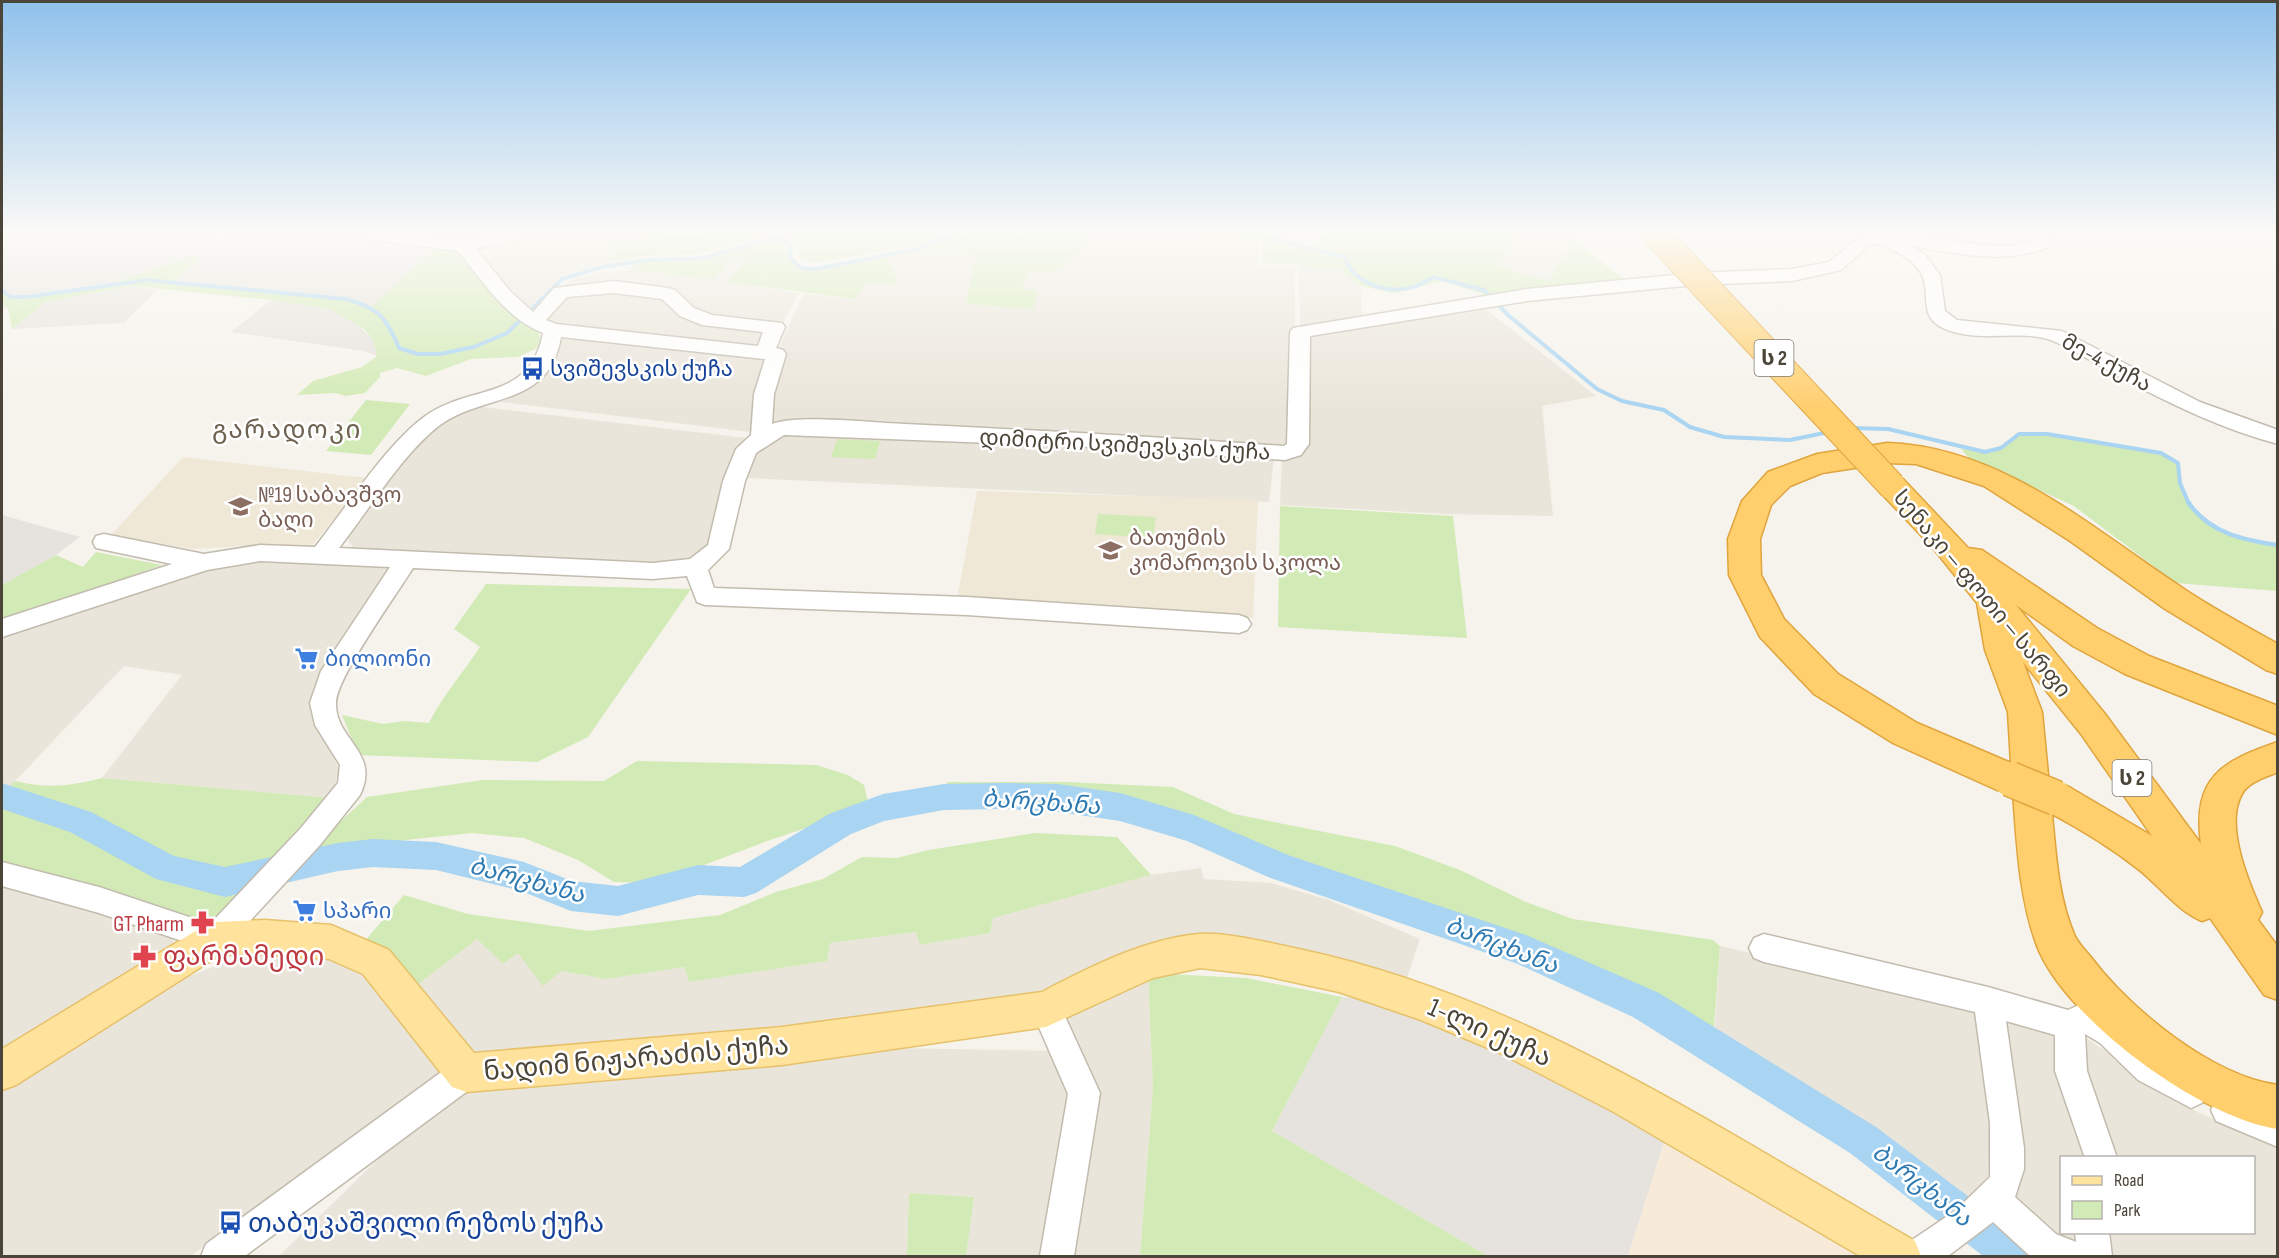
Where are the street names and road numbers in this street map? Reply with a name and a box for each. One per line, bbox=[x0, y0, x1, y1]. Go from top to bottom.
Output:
street label: მე-4 ქუჩა bbox=[2057, 328, 2156, 398]
road number: ს 2 bbox=[1754, 340, 1794, 376]
street label: დიმიტრი სვიშევსკის ქუჩა bbox=[979, 424, 1271, 467]
street label: სენაკი — ფოთი — სარფი bbox=[1887, 485, 2077, 703]
road number: ს 2 bbox=[2112, 760, 2152, 796]
street label: 1-ლი ქუჩა bbox=[1423, 992, 1556, 1074]
street label: ნადიმ ნიჟარაძის ქუჩა bbox=[482, 1030, 790, 1088]

